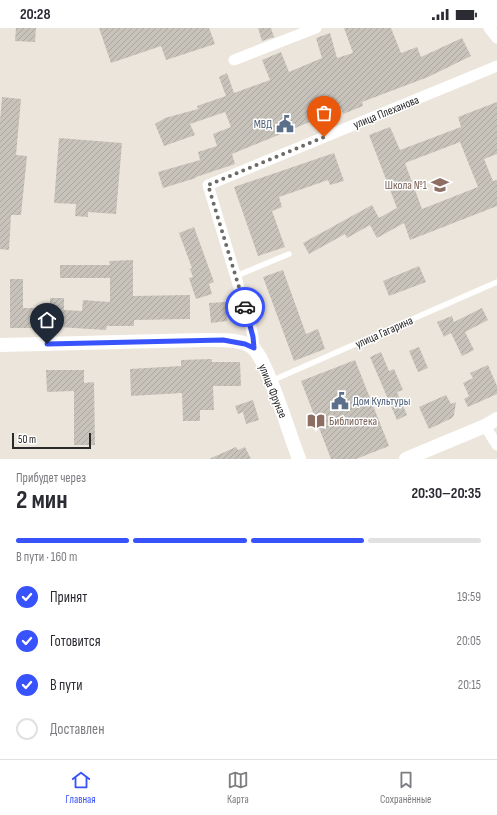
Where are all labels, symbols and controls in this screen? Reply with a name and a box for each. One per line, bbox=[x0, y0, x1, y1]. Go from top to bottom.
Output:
text: 20:28 bbox=[20, 5, 51, 24]
street label: улица Плеханова bbox=[351, 92, 422, 132]
pin bbox=[307, 96, 341, 137]
icon: bag bbox=[313, 102, 335, 124]
public building icon: МВД bbox=[275, 114, 295, 134]
place label: МВД bbox=[254, 117, 272, 132]
school or university icon: Школа №1 bbox=[430, 175, 450, 195]
place label: Школа №1 bbox=[385, 178, 428, 193]
courier bbox=[225, 287, 265, 327]
icon: car bbox=[234, 296, 256, 318]
pin bbox=[30, 303, 64, 344]
icon: home bbox=[36, 309, 58, 331]
street label: улица Гагарина bbox=[353, 313, 416, 352]
street label: улица Фрунзе bbox=[255, 362, 290, 421]
public building icon: Дом Культуры bbox=[330, 391, 350, 411]
place label: Дом Культуры bbox=[353, 394, 410, 409]
library icon: Библиотека bbox=[306, 411, 326, 431]
place label: Библиотека bbox=[329, 414, 377, 429]
scale bar bbox=[12, 431, 91, 450]
text: 50 m bbox=[18, 433, 36, 446]
text: Прибудет через bbox=[16, 470, 86, 486]
text: 20:30–20:35 bbox=[411, 484, 481, 503]
text: 2 мин bbox=[16, 485, 68, 516]
text: В пути · 160 m bbox=[16, 549, 77, 565]
icon: check bbox=[16, 586, 38, 608]
text: Принят bbox=[50, 588, 87, 607]
text: 19:59 bbox=[457, 589, 481, 605]
icon: check bbox=[16, 630, 38, 652]
text: Готовится bbox=[50, 632, 101, 651]
text: 20:05 bbox=[457, 633, 481, 649]
icon: check bbox=[16, 674, 38, 696]
text: В пути bbox=[50, 676, 82, 695]
text: 20:15 bbox=[458, 677, 481, 693]
text: Доставлен bbox=[50, 720, 104, 739]
tab: Главная bbox=[66, 769, 96, 806]
tab: Карта bbox=[227, 769, 249, 806]
tab: Сохранённые bbox=[380, 769, 431, 806]

